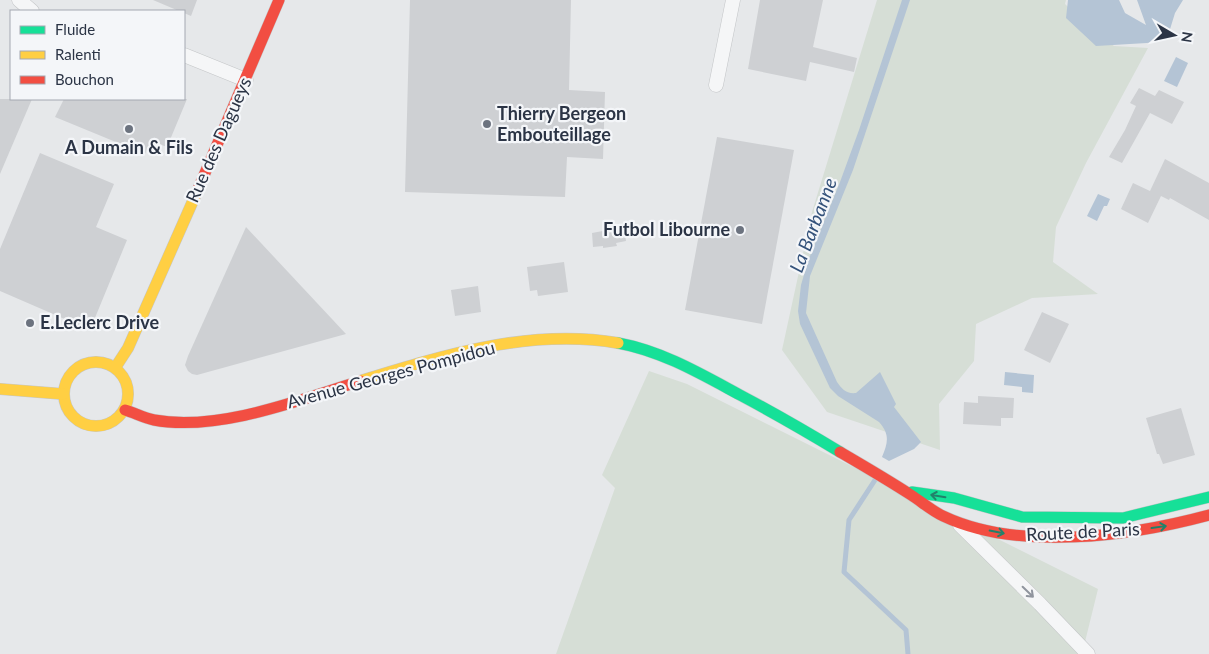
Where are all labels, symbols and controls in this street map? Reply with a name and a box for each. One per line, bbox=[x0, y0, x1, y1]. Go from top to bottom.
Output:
legend bbox=[10, 10, 185, 100]
north arrow bbox=[1149, 10, 1199, 60]
text: Fluide bbox=[55, 20, 95, 38]
text: N bbox=[1178, 30, 1197, 44]
text: Ralenti bbox=[55, 45, 101, 63]
text: Bouchon bbox=[55, 70, 114, 88]
street label: Rue des Dagueys bbox=[181, 73, 256, 206]
place label: Thierry Bergeon Embouteillage bbox=[497, 102, 626, 145]
marker: Thierry Bergeon Embouteillage bbox=[481, 118, 493, 130]
marker: A Dumain & Fils bbox=[123, 123, 135, 135]
place label: A Dumain & Fils bbox=[64, 136, 193, 158]
water label: La Barbanne bbox=[784, 174, 841, 275]
place label: Futbol Libourne bbox=[603, 218, 730, 240]
marker: Futbol Libourne bbox=[734, 224, 746, 236]
place label: E.Leclerc Drive bbox=[40, 311, 159, 333]
marker: E.Leclerc Drive bbox=[24, 317, 36, 329]
street label: Avenue Georges Pompidou bbox=[284, 336, 497, 412]
one-way arrow bbox=[930, 491, 946, 501]
street label: Route de Paris bbox=[1026, 517, 1141, 545]
one-way arrow bbox=[1150, 522, 1166, 532]
one-way arrow bbox=[989, 527, 1005, 537]
one-way arrow bbox=[1022, 586, 1034, 598]

